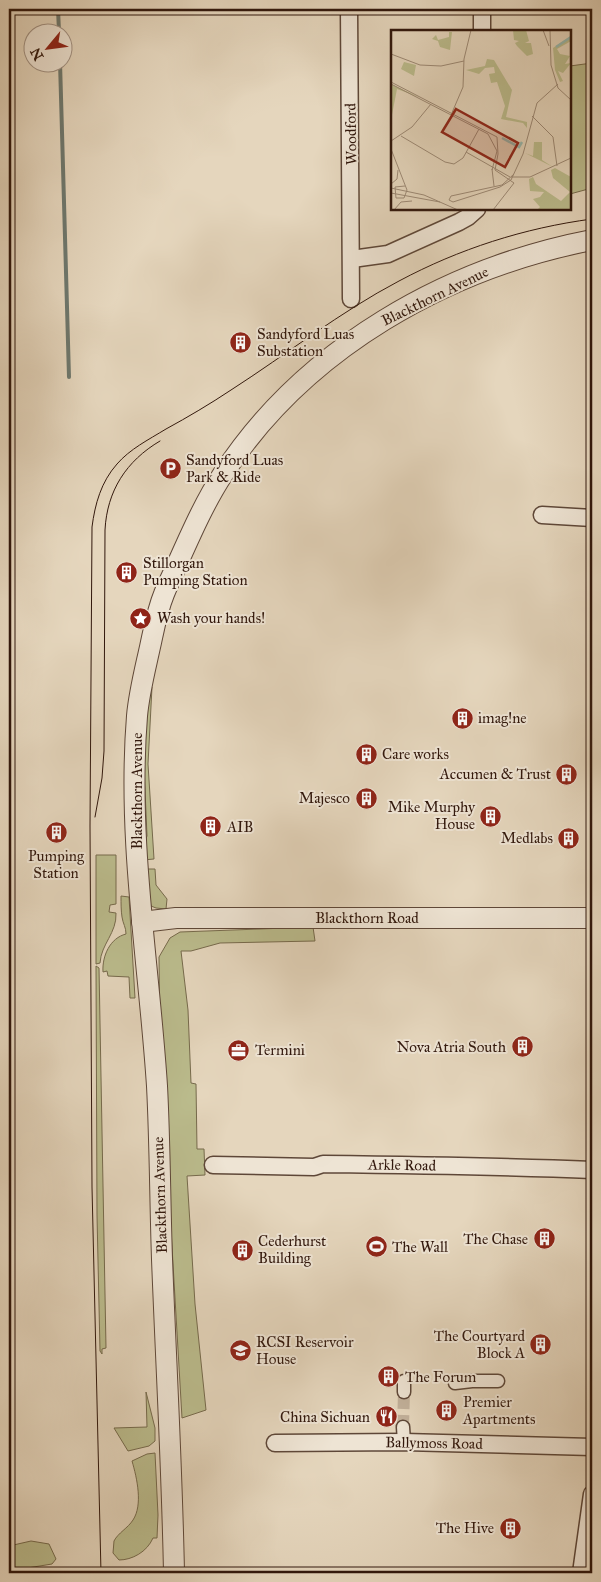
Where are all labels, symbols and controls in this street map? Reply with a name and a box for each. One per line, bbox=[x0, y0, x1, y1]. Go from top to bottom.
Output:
north arrow bbox=[22, 22, 72, 72]
inset map bbox=[391, 30, 571, 210]
text: N bbox=[27, 45, 47, 63]
street label: Woodford bbox=[341, 102, 361, 165]
street label: Blackthorn Avenue bbox=[379, 262, 491, 330]
place label: Sandyford Luas Substation bbox=[257, 325, 354, 360]
building icon: Sandyford Luas Substation bbox=[229, 331, 253, 355]
place label: Sandyford Luas Park & Ride bbox=[186, 451, 283, 486]
parking icon: Sandyford Luas Park & Ride bbox=[158, 457, 182, 481]
place label: Stillorgan Pumping Station bbox=[143, 554, 248, 589]
building icon: Stillorgan Pumping Station bbox=[115, 560, 139, 584]
place icon: Wash your hands! bbox=[129, 606, 153, 630]
place label: Wash your hands! bbox=[157, 609, 265, 627]
building icon: imag!ne bbox=[450, 706, 474, 730]
place label: imag!ne bbox=[478, 709, 527, 727]
street label: Blackthorn Avenue bbox=[128, 733, 146, 849]
building icon: Care works bbox=[354, 742, 378, 766]
place label: Care works bbox=[382, 745, 449, 763]
building icon: Accumen & Trust bbox=[555, 762, 579, 786]
place label: Accumen & Trust bbox=[439, 765, 552, 783]
building icon: Majesco bbox=[354, 786, 378, 810]
place label: Majesco bbox=[299, 789, 350, 807]
place label: Mike Murphy House bbox=[388, 798, 476, 833]
building icon: Mike Murphy House bbox=[479, 804, 503, 828]
building icon: AIB bbox=[199, 815, 223, 839]
place label: AIB bbox=[226, 818, 253, 836]
building icon: Pumping Station bbox=[44, 821, 68, 845]
building icon: Medlabs bbox=[557, 826, 581, 850]
place label: Medlabs bbox=[501, 829, 553, 847]
place label: Pumping Station bbox=[28, 847, 85, 882]
street label: Blackthorn Road bbox=[315, 909, 419, 927]
building icon: Nova Atria South bbox=[510, 1035, 534, 1059]
office icon: Termini bbox=[227, 1038, 251, 1062]
place label: Nova Atria South bbox=[397, 1038, 507, 1056]
place label: Termini bbox=[255, 1041, 305, 1059]
street label: Blackthorn Avenue bbox=[149, 1136, 171, 1254]
street label: Arkle Road bbox=[367, 1155, 437, 1175]
building icon: The Chase bbox=[532, 1227, 556, 1251]
place label: The Chase bbox=[463, 1230, 528, 1248]
place label: Cederhurst Building bbox=[258, 1232, 327, 1267]
sports icon: The Wall bbox=[364, 1235, 388, 1259]
building icon: Cederhurst Building bbox=[230, 1238, 254, 1262]
place label: The Wall bbox=[392, 1238, 449, 1256]
place label: The Courtyard Block A bbox=[434, 1327, 525, 1362]
place label: RCSI Reservoir House bbox=[256, 1333, 354, 1368]
building icon: The Courtyard Block A bbox=[529, 1333, 553, 1357]
school or university icon: RCSI Reservoir House bbox=[228, 1339, 252, 1363]
building icon: The Forum bbox=[377, 1365, 401, 1389]
place label: The Forum bbox=[405, 1368, 477, 1386]
place label: Premier Apartments bbox=[462, 1393, 536, 1428]
building icon: Premier Apartments bbox=[435, 1399, 459, 1423]
restaurant icon: China Sichuan bbox=[374, 1405, 398, 1429]
place label: China Sichuan bbox=[280, 1408, 370, 1426]
street label: Ballymoss Road bbox=[385, 1433, 483, 1453]
building icon: The Hive bbox=[498, 1516, 522, 1540]
place label: The Hive bbox=[436, 1519, 494, 1537]

